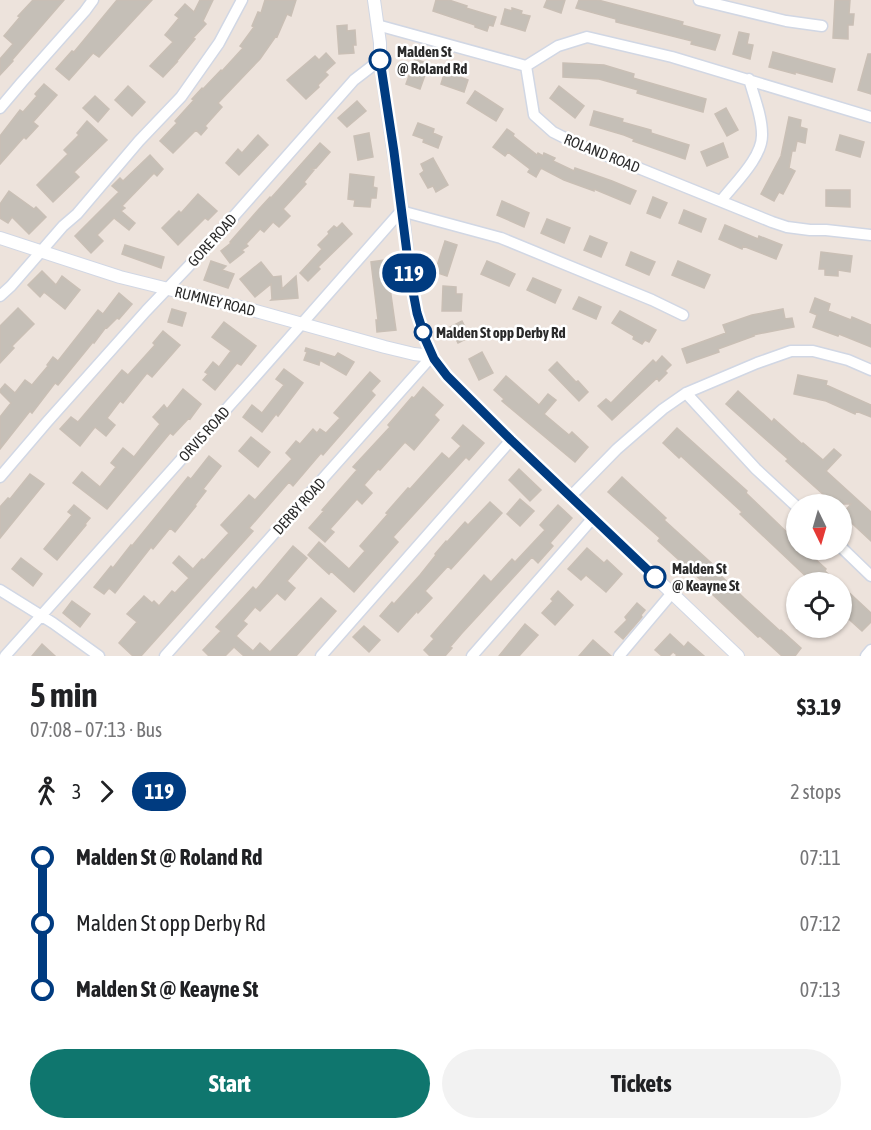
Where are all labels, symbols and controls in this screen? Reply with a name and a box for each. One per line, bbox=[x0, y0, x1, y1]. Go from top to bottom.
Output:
place label: Malden St @ Roland Rd bbox=[397, 43, 467, 77]
marker: Malden St @ Roland Rd bbox=[369, 49, 391, 71]
street label: ROLAND ROAD bbox=[562, 130, 642, 176]
street label: GORE ROAD bbox=[184, 210, 240, 270]
line badge: 119 bbox=[374, 254, 444, 292]
text: 119 bbox=[394, 261, 424, 285]
street label: RUMNEY ROAD bbox=[173, 283, 257, 319]
marker: Malden St opp Derby Rd bbox=[414, 323, 432, 341]
place label: Malden St opp Derby Rd bbox=[436, 324, 566, 341]
street label: ORVIS ROAD bbox=[175, 403, 233, 465]
street label: DERBY ROAD bbox=[269, 474, 329, 538]
north arrow bbox=[786, 494, 852, 560]
map controls bbox=[786, 494, 852, 638]
place label: Malden St @ Keayne St bbox=[672, 560, 740, 594]
marker: Malden St @ Keayne St bbox=[644, 566, 666, 588]
button: locate bbox=[786, 572, 852, 638]
text: 5 min bbox=[30, 676, 97, 714]
text: $3.19 bbox=[797, 694, 841, 720]
text: 07:08 – 07:13 · Bus bbox=[30, 718, 162, 741]
icon: walk bbox=[30, 775, 63, 808]
icon: forward bbox=[90, 775, 123, 808]
text: 119 bbox=[144, 779, 174, 803]
text: 3 bbox=[72, 780, 81, 803]
text: 2 stops bbox=[790, 780, 841, 803]
text: Malden St @ Roland Rd bbox=[76, 844, 262, 870]
text: 07:11 bbox=[800, 846, 841, 869]
text: Malden St opp Derby Rd bbox=[76, 910, 266, 936]
text: 07:12 bbox=[800, 912, 841, 935]
text: Malden St @ Keayne St bbox=[76, 976, 258, 1002]
text: 07:13 bbox=[800, 978, 841, 1001]
button: Start bbox=[30, 1049, 430, 1118]
button: Tickets bbox=[442, 1049, 841, 1118]

